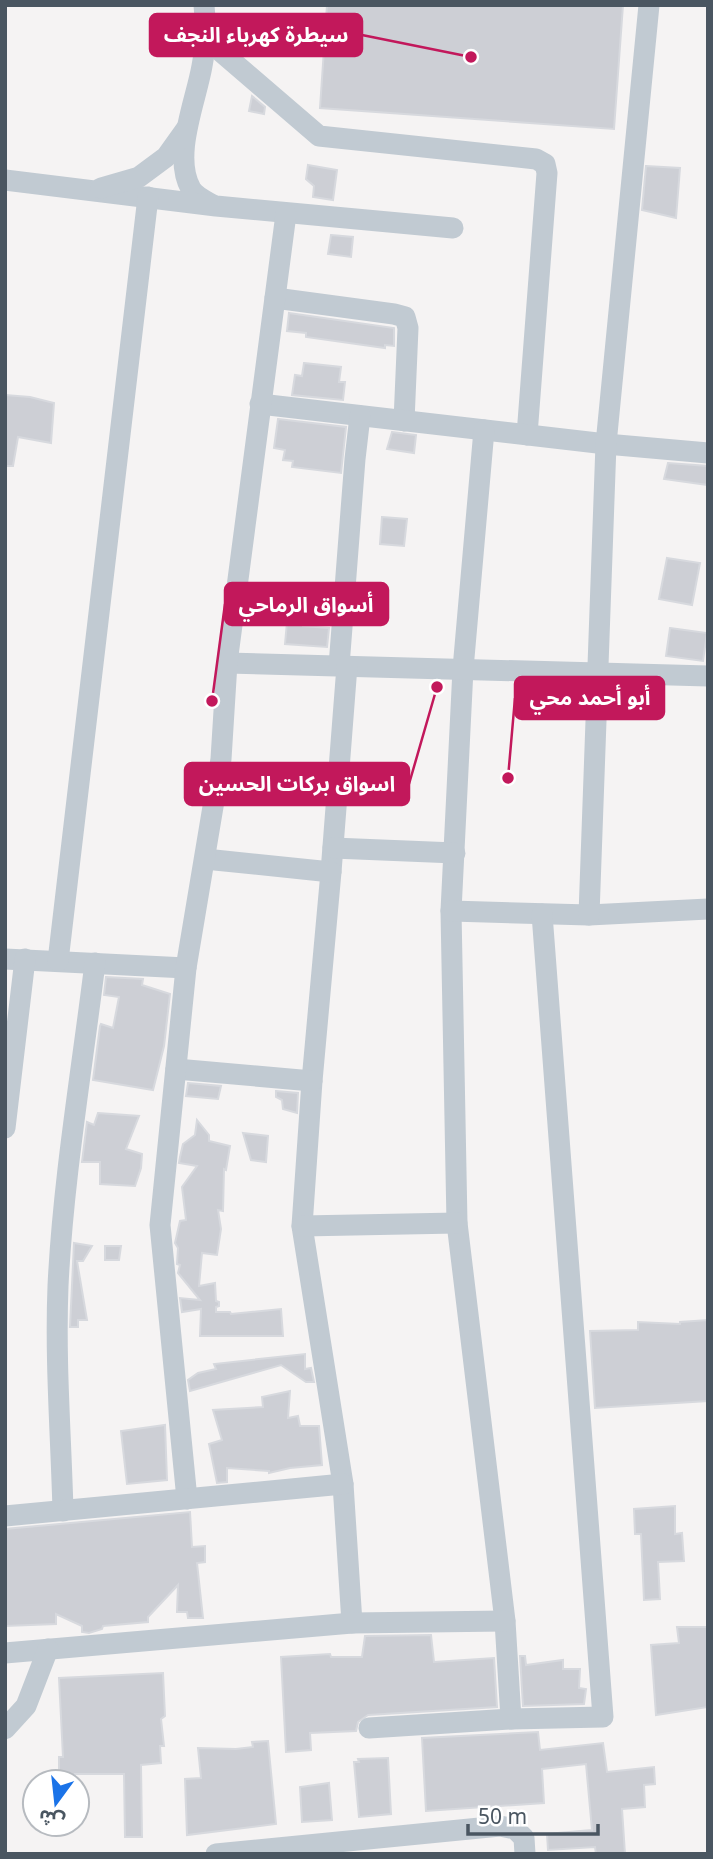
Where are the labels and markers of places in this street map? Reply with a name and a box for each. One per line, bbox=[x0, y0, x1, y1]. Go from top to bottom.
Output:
callout: سيطرة كهرباء النجف bbox=[150, 14, 362, 56]
callout: أسواق الرماحي bbox=[225, 583, 388, 625]
callout: أبو أحمد محي bbox=[515, 677, 664, 719]
callout: اسواق بركات الحسين bbox=[185, 763, 409, 805]

